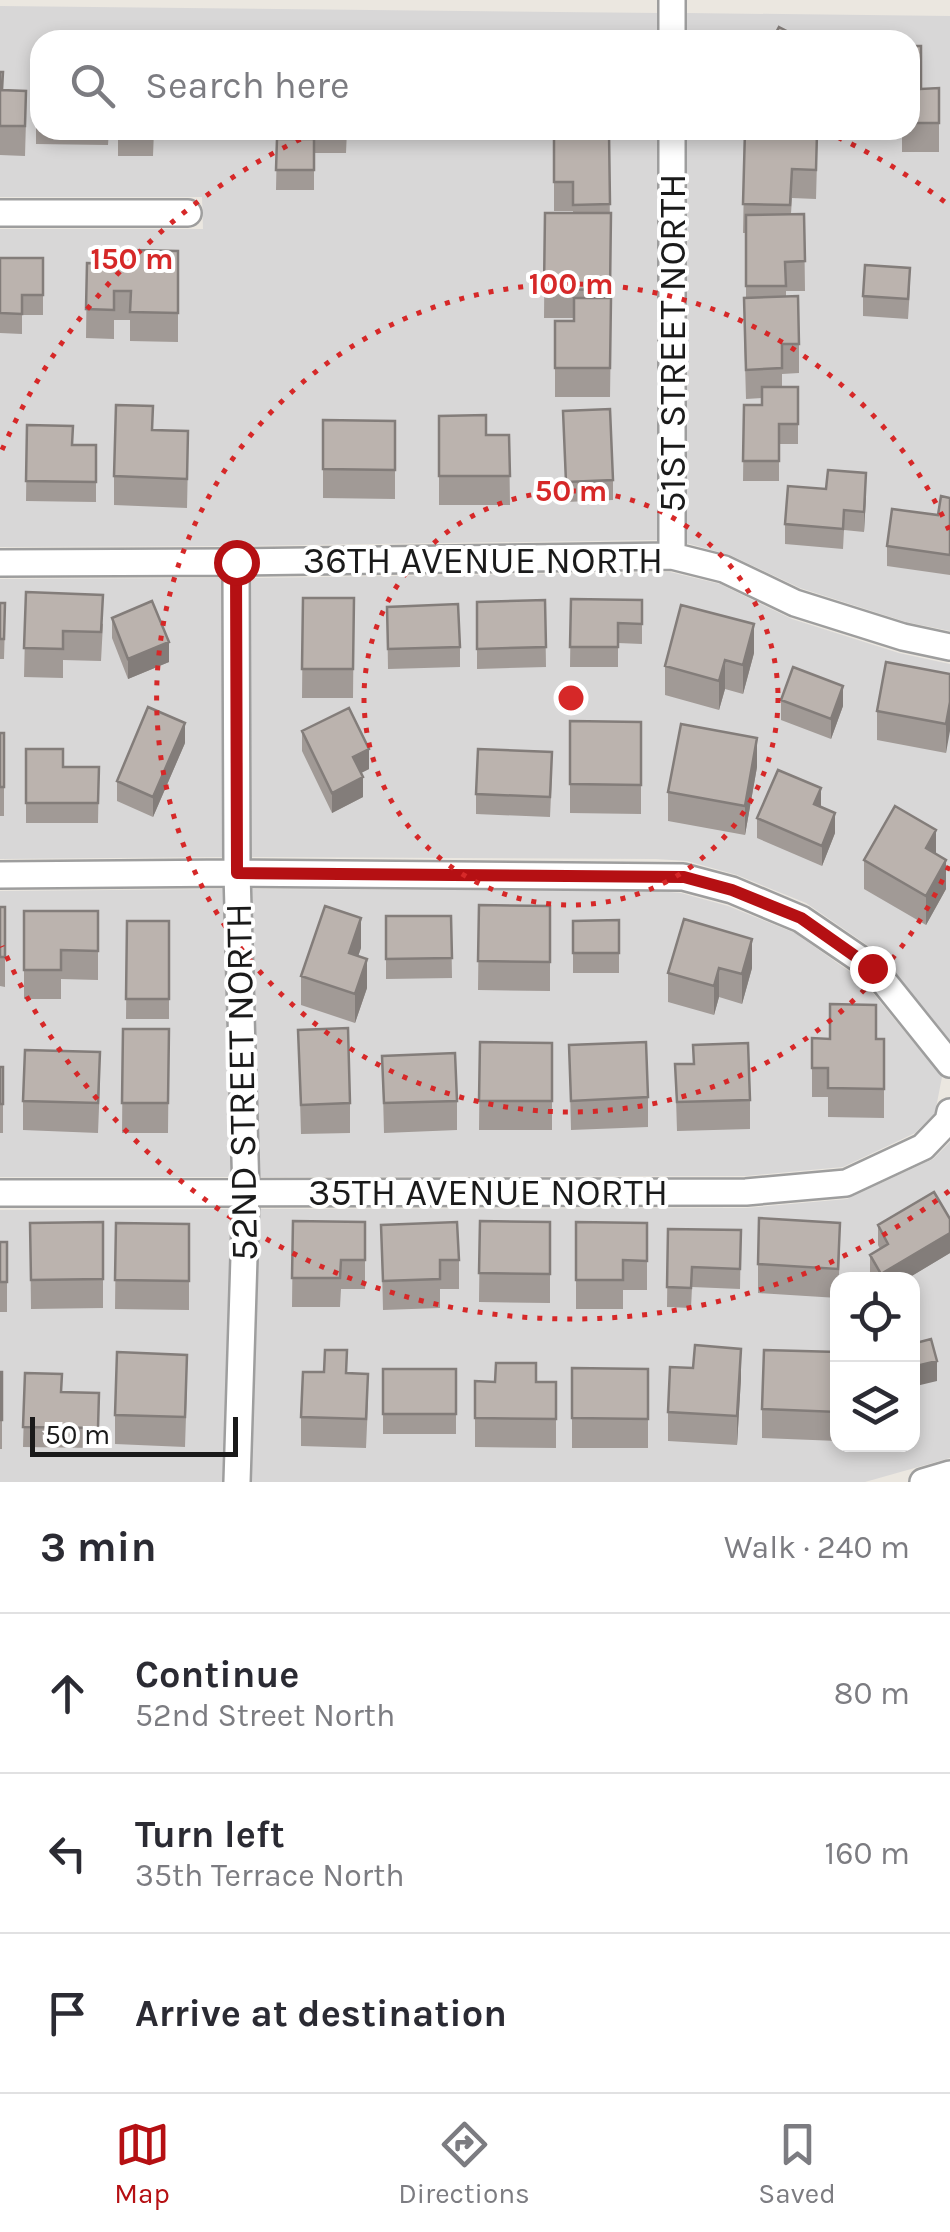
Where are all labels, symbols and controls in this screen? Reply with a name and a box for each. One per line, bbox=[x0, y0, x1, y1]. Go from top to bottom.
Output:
search box bbox=[30, 30, 920, 140]
icon: search bbox=[65, 58, 120, 113]
text: Search here bbox=[145, 63, 349, 108]
street label: 51ST STREET NORTH bbox=[650, 173, 695, 513]
text: 150 m bbox=[90, 241, 174, 277]
text: 100 m bbox=[529, 266, 613, 302]
text: 50 m bbox=[535, 473, 607, 509]
street label: 36TH AVENUE NORTH bbox=[303, 538, 663, 583]
route start bbox=[214, 540, 260, 586]
centre of rings bbox=[553, 680, 589, 716]
street label: 52ND STREET NORTH bbox=[216, 903, 267, 1261]
route end bbox=[850, 946, 896, 992]
street label: 35TH AVENUE NORTH bbox=[308, 1170, 668, 1215]
map controls bbox=[830, 1272, 920, 1452]
button: locate bbox=[830, 1272, 920, 1362]
button: layers bbox=[830, 1362, 920, 1452]
scale bar bbox=[30, 1412, 238, 1456]
text: 50 m bbox=[45, 1418, 110, 1451]
text: 3 min bbox=[40, 1522, 157, 1572]
text: Walk · 240 m bbox=[724, 1529, 910, 1566]
text: Continue bbox=[135, 1652, 299, 1697]
icon: ahead bbox=[40, 1666, 95, 1721]
text: 80 m bbox=[834, 1675, 910, 1712]
text: 52nd Street North bbox=[135, 1697, 395, 1734]
text: Turn left bbox=[135, 1812, 285, 1857]
icon: left bbox=[40, 1826, 95, 1881]
text: 160 m bbox=[825, 1835, 910, 1872]
text: 35th Terrace North bbox=[135, 1857, 405, 1894]
icon: arrive bbox=[40, 1986, 95, 2041]
text: Arrive at destination bbox=[135, 1991, 507, 2036]
tab: Map bbox=[114, 2117, 170, 2210]
tab: Directions bbox=[398, 2117, 530, 2210]
tab: Saved bbox=[758, 2117, 836, 2210]

